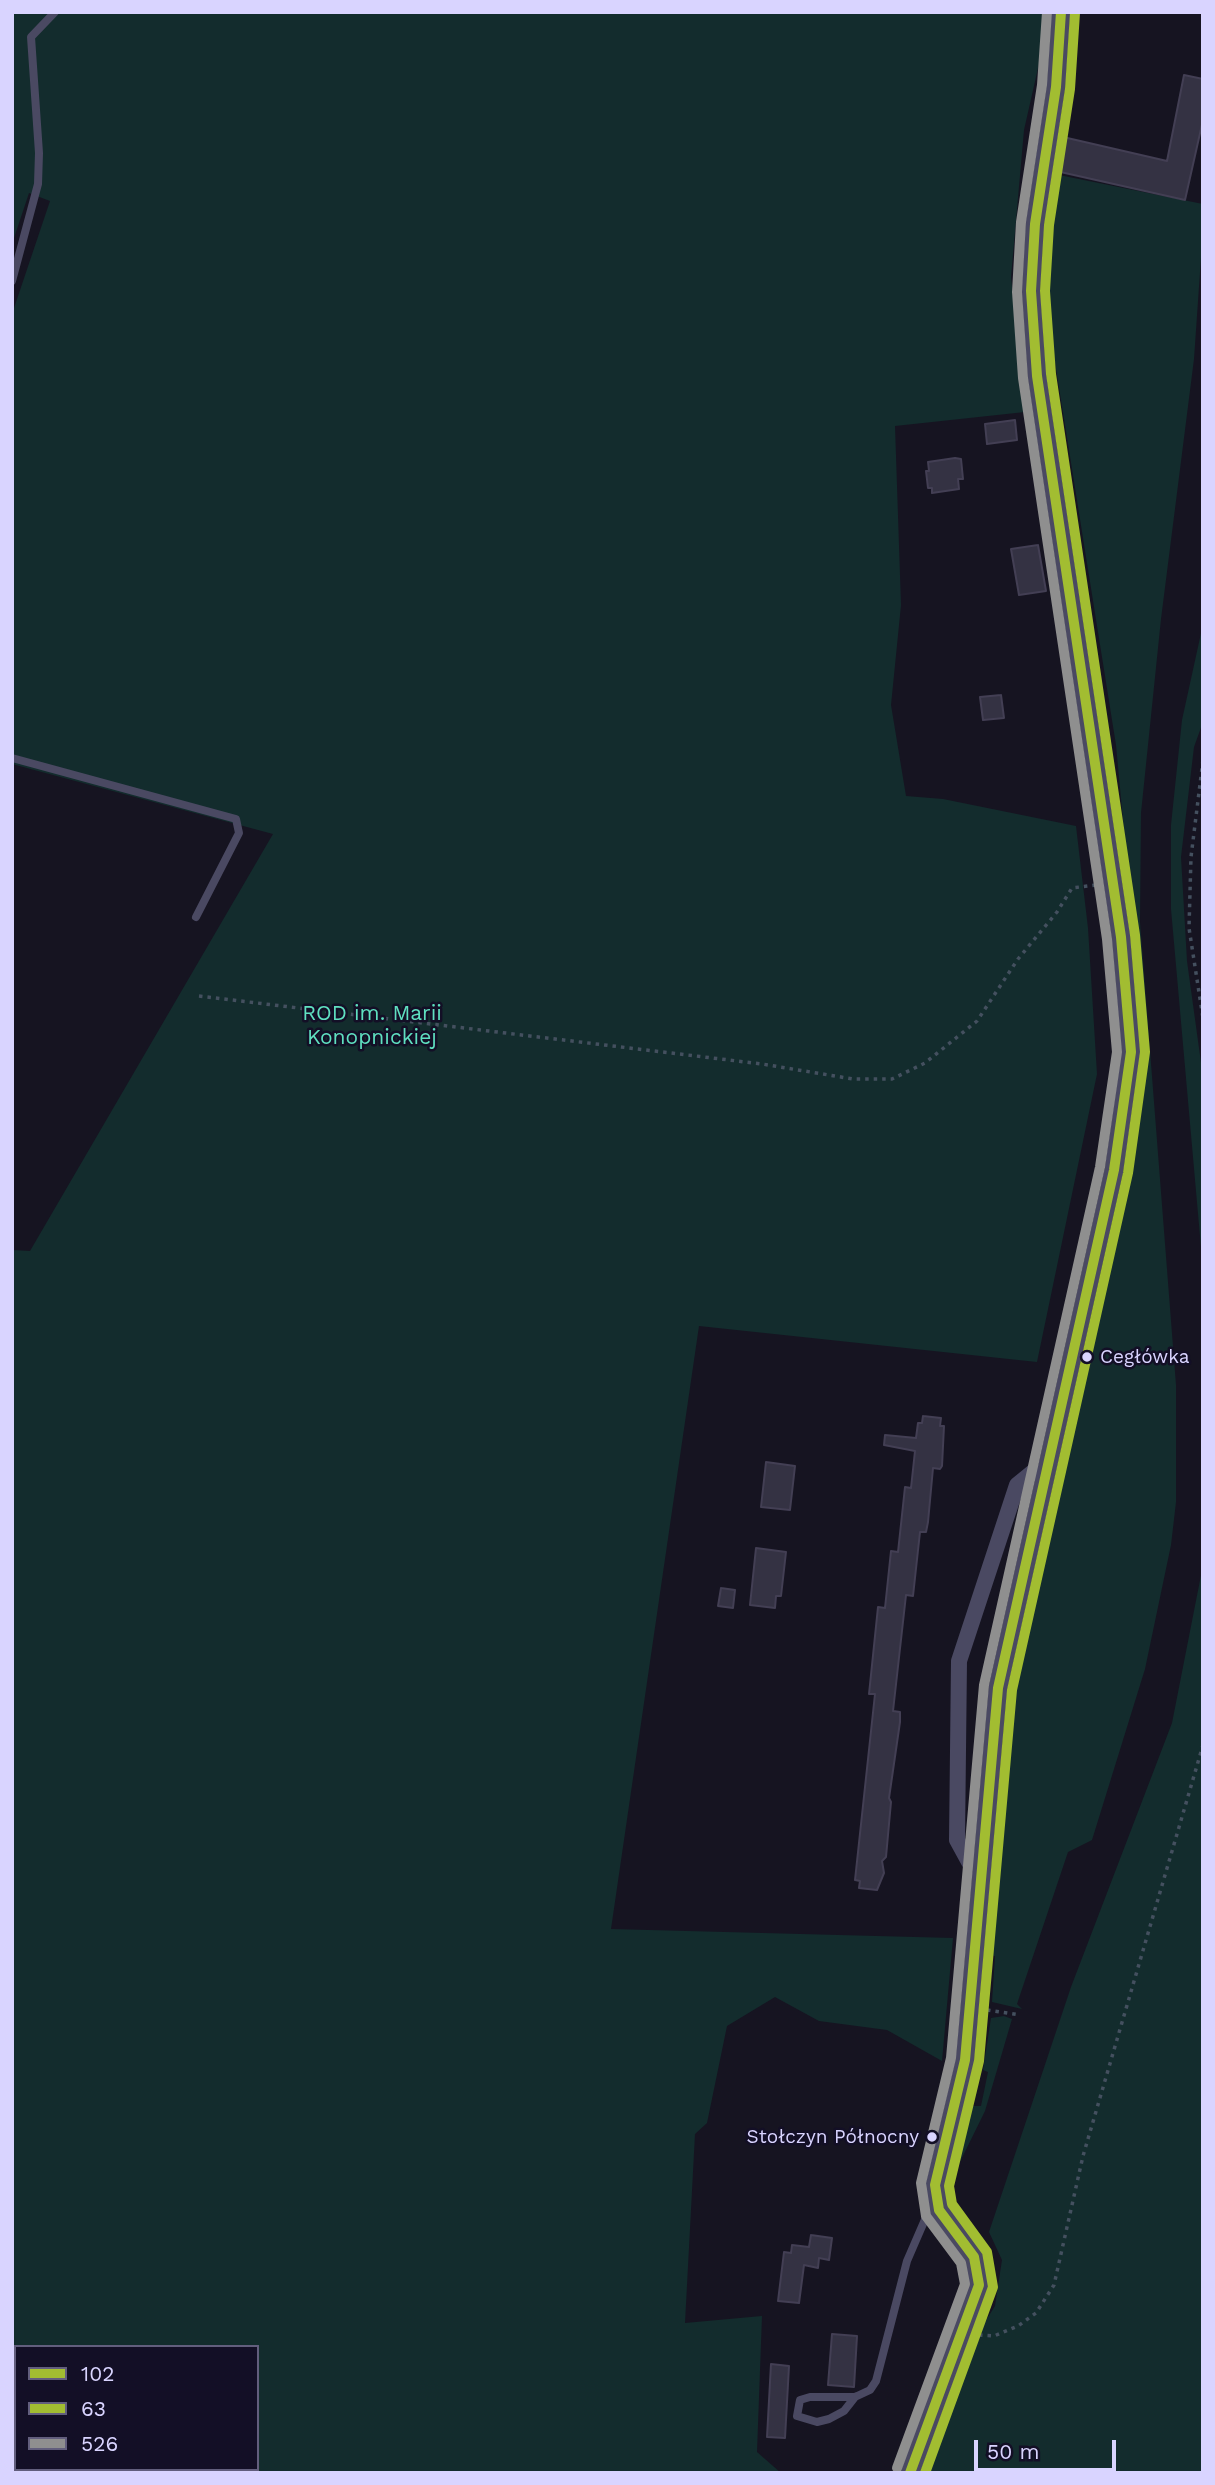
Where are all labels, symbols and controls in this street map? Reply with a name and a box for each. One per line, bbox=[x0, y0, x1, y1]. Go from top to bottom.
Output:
park label: ROD im. Marii Konopnickiej bbox=[302, 1001, 442, 1051]
place label: Cegłówka bbox=[1100, 1346, 1189, 1368]
marker: Cegłówka bbox=[1080, 1350, 1094, 1364]
place label: Stołczyn Północny bbox=[747, 2126, 919, 2148]
marker: Stołczyn Północny bbox=[925, 2130, 939, 2144]
legend bbox=[14, 2345, 259, 2471]
text: 102 bbox=[81, 2361, 115, 2386]
text: 63 bbox=[81, 2396, 106, 2421]
scale bar bbox=[977, 2426, 1119, 2470]
text: 526 bbox=[81, 2431, 118, 2456]
text: 50 m bbox=[987, 2439, 1039, 2464]

